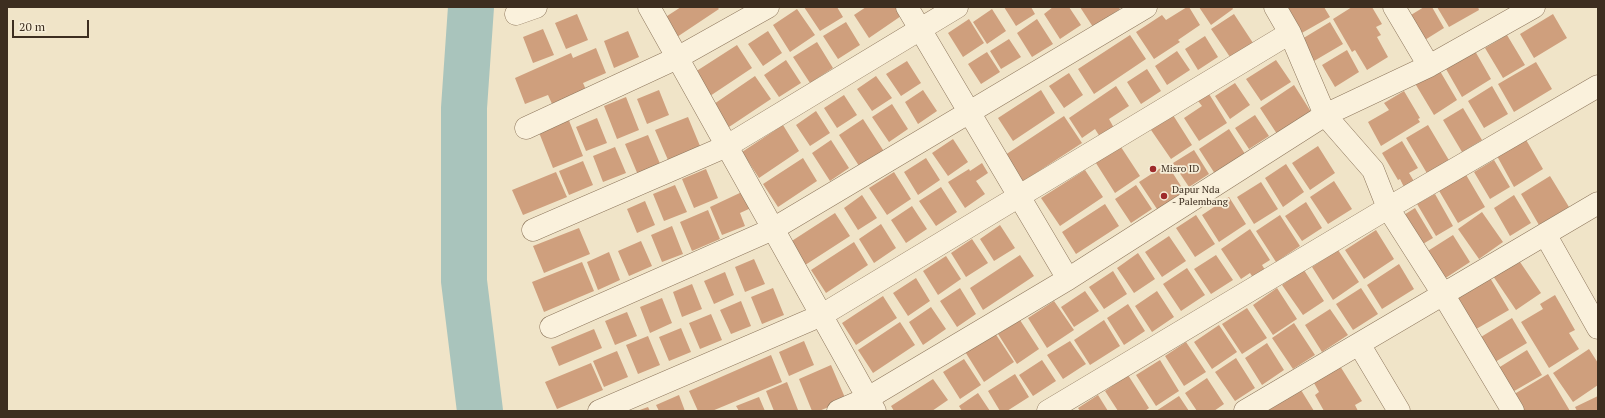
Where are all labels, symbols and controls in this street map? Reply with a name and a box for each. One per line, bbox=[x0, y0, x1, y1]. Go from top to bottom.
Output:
scale bar bbox=[14, 12, 91, 38]
text: 20 m bbox=[19, 19, 45, 34]
place label: Misro ID bbox=[1161, 163, 1199, 175]
marker: Misro ID bbox=[1148, 164, 1158, 174]
place label: Dapur Nda - Palembang bbox=[1172, 184, 1228, 208]
marker: Dapur Nda - Palembang bbox=[1159, 191, 1169, 201]

